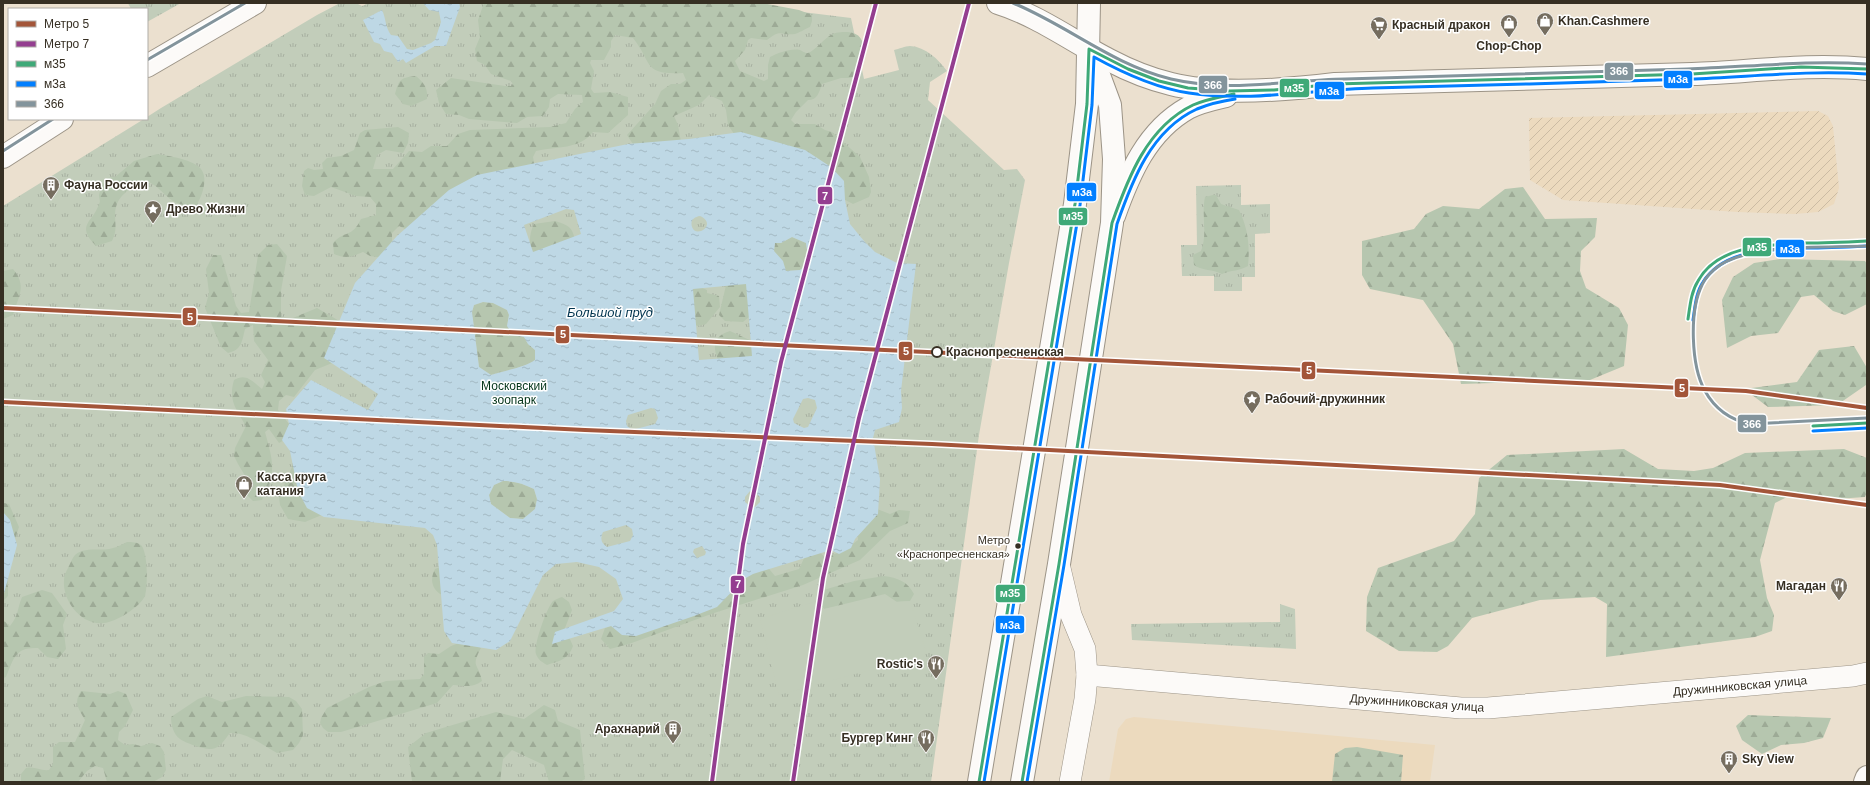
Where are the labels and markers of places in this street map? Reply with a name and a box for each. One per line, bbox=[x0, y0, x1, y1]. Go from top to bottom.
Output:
shop icon: Khan.Cashmere bbox=[1535, 11, 1555, 36]
shop icon: Chop-Chop bbox=[1499, 13, 1519, 38]
place label: Khan.Cashmere bbox=[1558, 14, 1650, 28]
supermarket icon: Красный дракон bbox=[1369, 15, 1389, 40]
place label: Красный дракон bbox=[1392, 18, 1490, 32]
place label: Chop-Chop bbox=[1476, 39, 1542, 53]
building icon: Фауна России bbox=[41, 175, 61, 200]
place label: Фауна России bbox=[64, 178, 148, 192]
place icon: Древо Жизни bbox=[143, 199, 163, 224]
place label: Древо Жизни bbox=[166, 202, 245, 216]
place label: Краснопресненская bbox=[946, 345, 1064, 359]
marker: Краснопресненская bbox=[931, 346, 943, 358]
place icon: Рабочий-дружинник bbox=[1242, 389, 1262, 414]
place label: Рабочий-дружинник bbox=[1265, 392, 1386, 406]
place label: Касса круга катания bbox=[257, 470, 326, 498]
shop icon: Касса круга катания bbox=[234, 474, 254, 499]
place label: Метро «Краснопресненская» bbox=[897, 534, 1010, 560]
marker: Метро «Краснопресненская» bbox=[1013, 541, 1023, 551]
restaurant icon: Магадан bbox=[1829, 576, 1849, 601]
place label: Магадан bbox=[1776, 579, 1826, 593]
restaurant icon: Rostic's bbox=[926, 654, 946, 679]
place label: Rostic's bbox=[877, 657, 923, 671]
building icon: Арахнарий bbox=[663, 719, 683, 744]
place label: Арахнарий bbox=[595, 722, 660, 736]
restaurant icon: Бургер Кинг bbox=[916, 728, 936, 753]
place label: Бургер Кинг bbox=[841, 731, 913, 745]
building icon: Sky View bbox=[1719, 749, 1739, 774]
place label: Sky View bbox=[1742, 752, 1794, 766]

